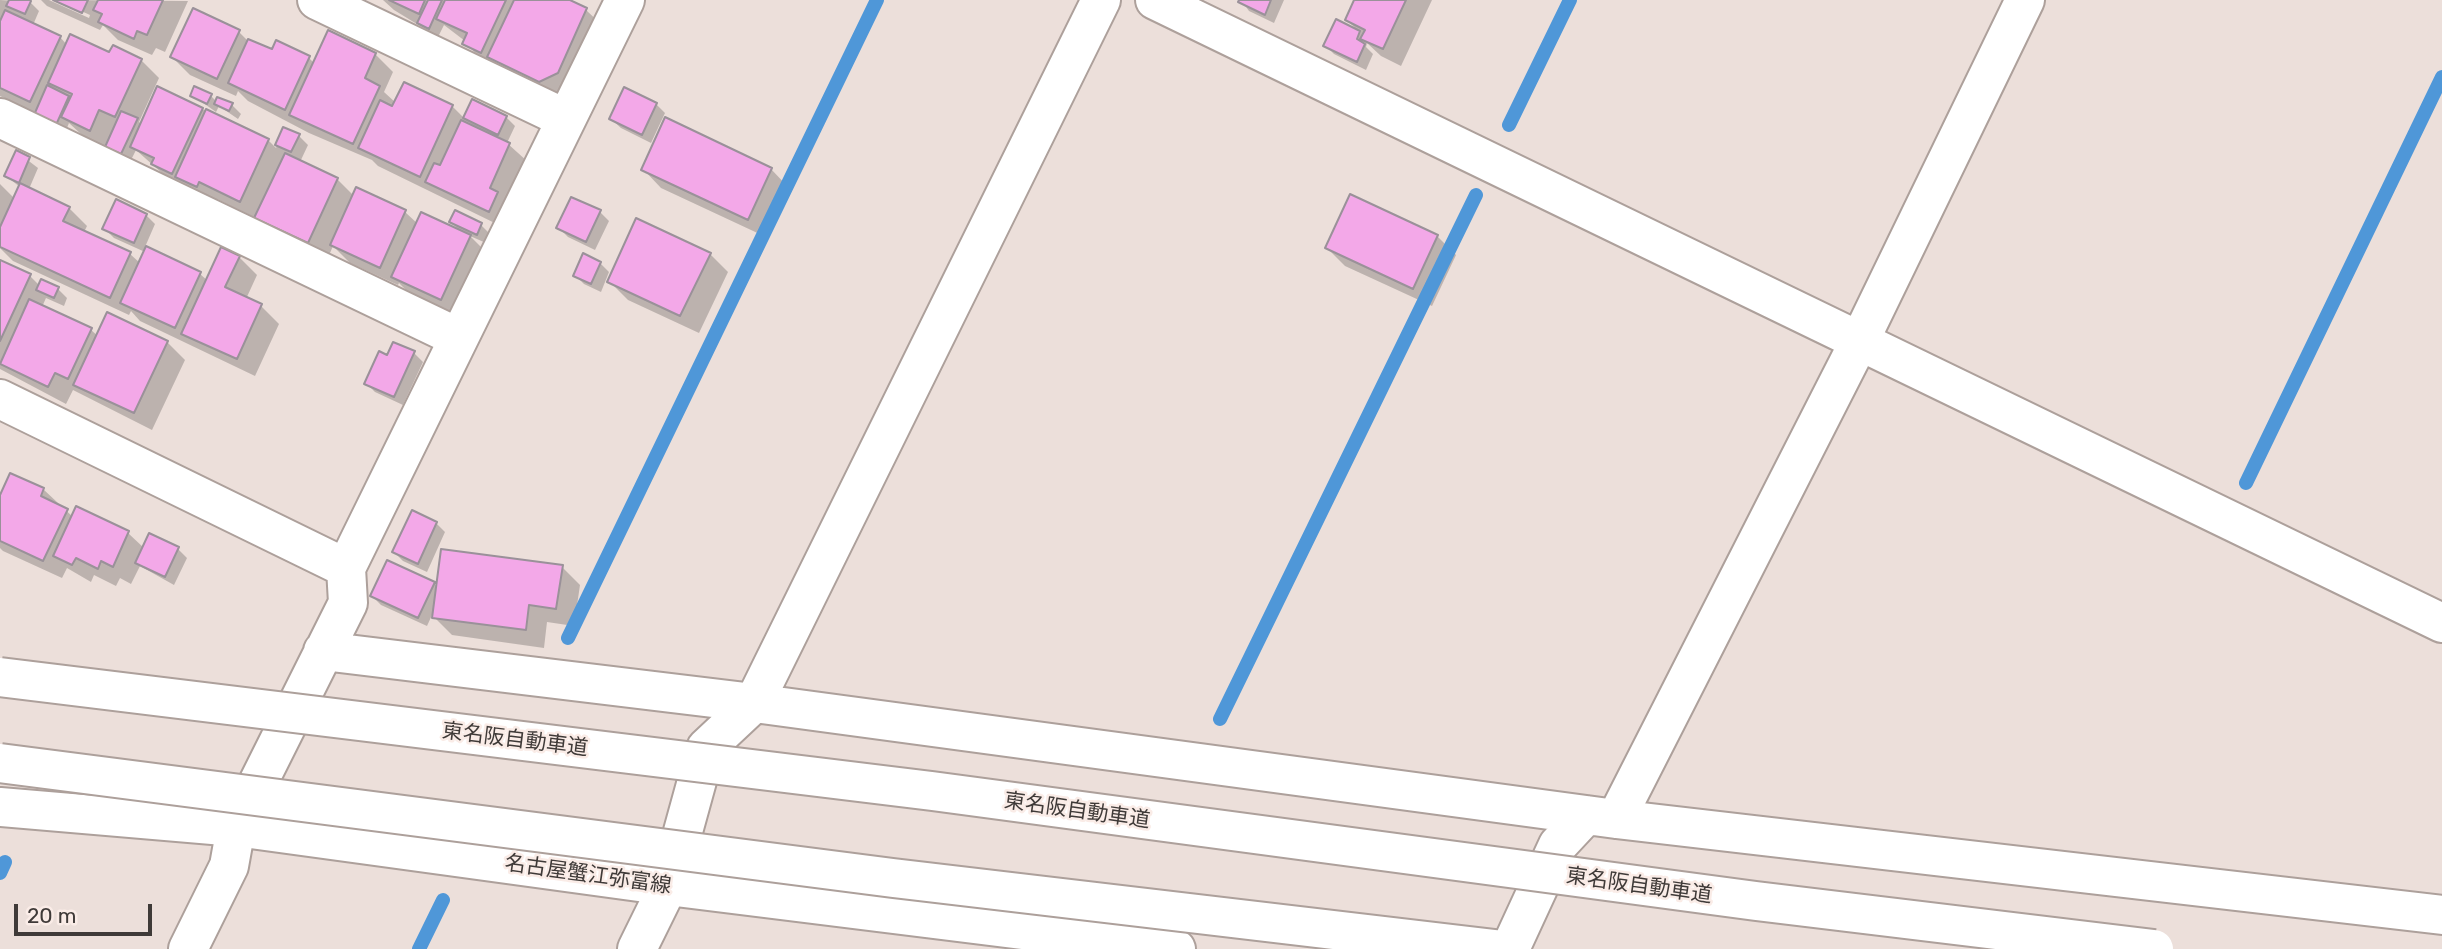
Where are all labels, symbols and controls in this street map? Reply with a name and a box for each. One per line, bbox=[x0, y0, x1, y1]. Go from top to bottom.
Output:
street label: 東名阪自動車道 bbox=[441, 719, 589, 761]
street label: 東名阪自動車道 bbox=[1002, 788, 1152, 834]
street label: 名古屋蟹江弥富線 bbox=[503, 851, 673, 899]
street label: 東名阪自動車道 bbox=[1564, 863, 1714, 909]
scale bar bbox=[18, 890, 156, 934]
text: 20 m bbox=[27, 903, 76, 928]

